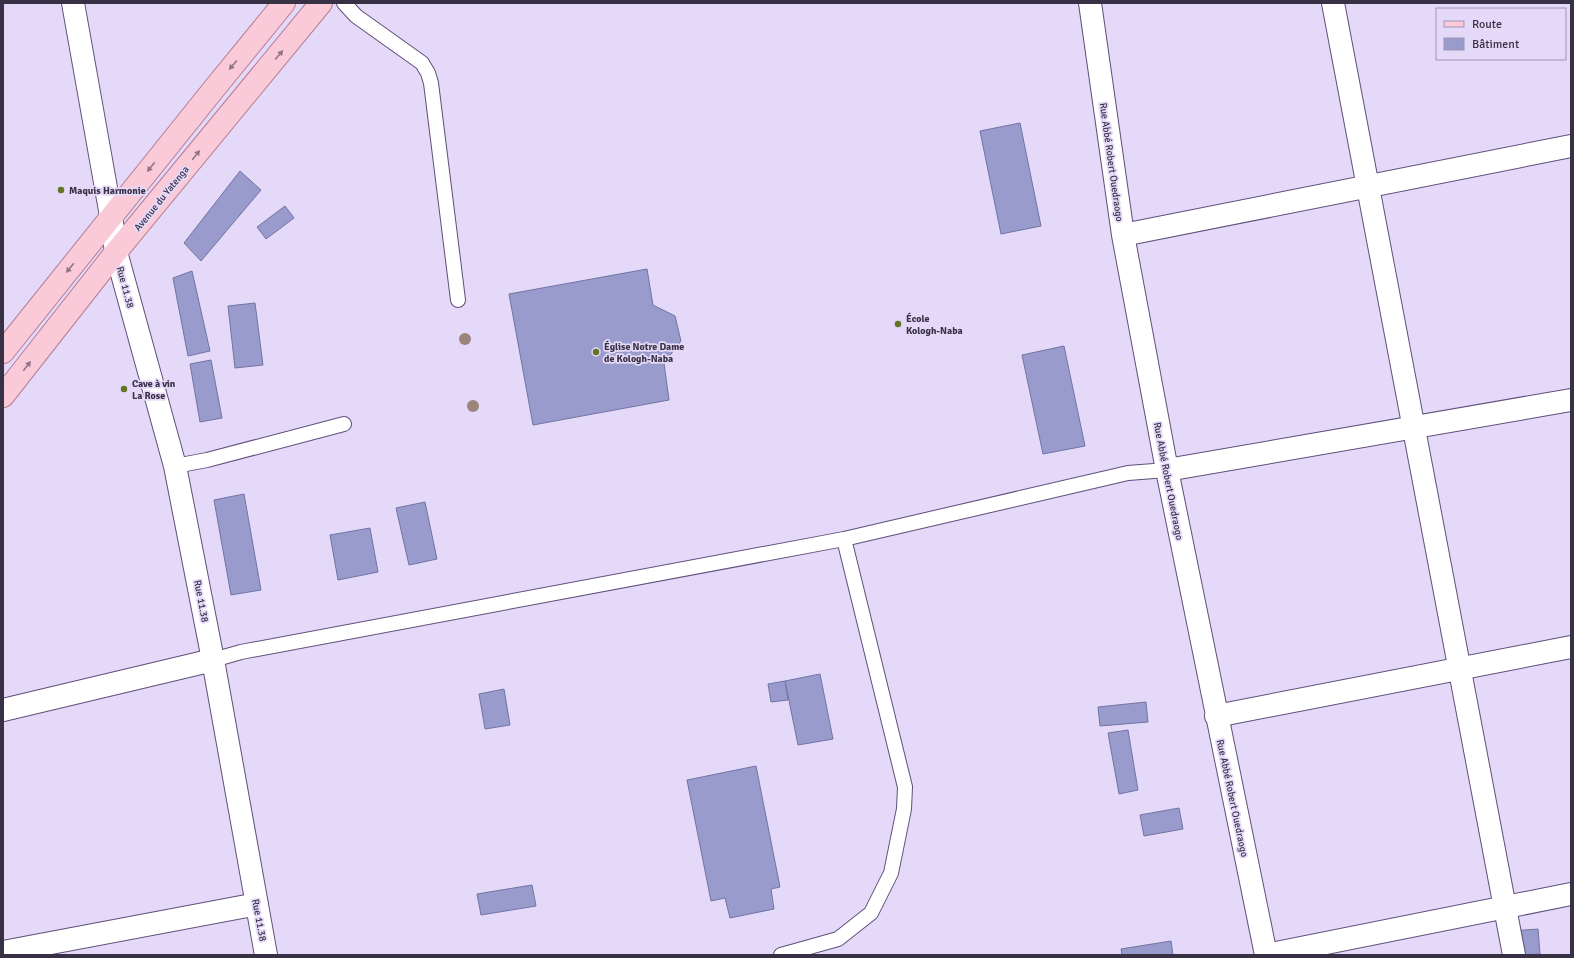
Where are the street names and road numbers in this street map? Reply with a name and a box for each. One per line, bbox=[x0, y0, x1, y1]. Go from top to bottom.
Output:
street label: Rue Abbé Robert Ouedraogo bbox=[1097, 102, 1125, 222]
street label: Avenue du Yatenga bbox=[132, 164, 192, 234]
street label: Rue 11.38 bbox=[114, 265, 136, 309]
street label: Rue Abbé Robert Ouedraogo bbox=[1151, 421, 1185, 541]
street label: Rue 11.38 bbox=[191, 579, 211, 623]
street label: Rue Abbé Robert Ouedraogo bbox=[1214, 738, 1250, 858]
street label: Rue 11.38 bbox=[249, 898, 269, 942]

